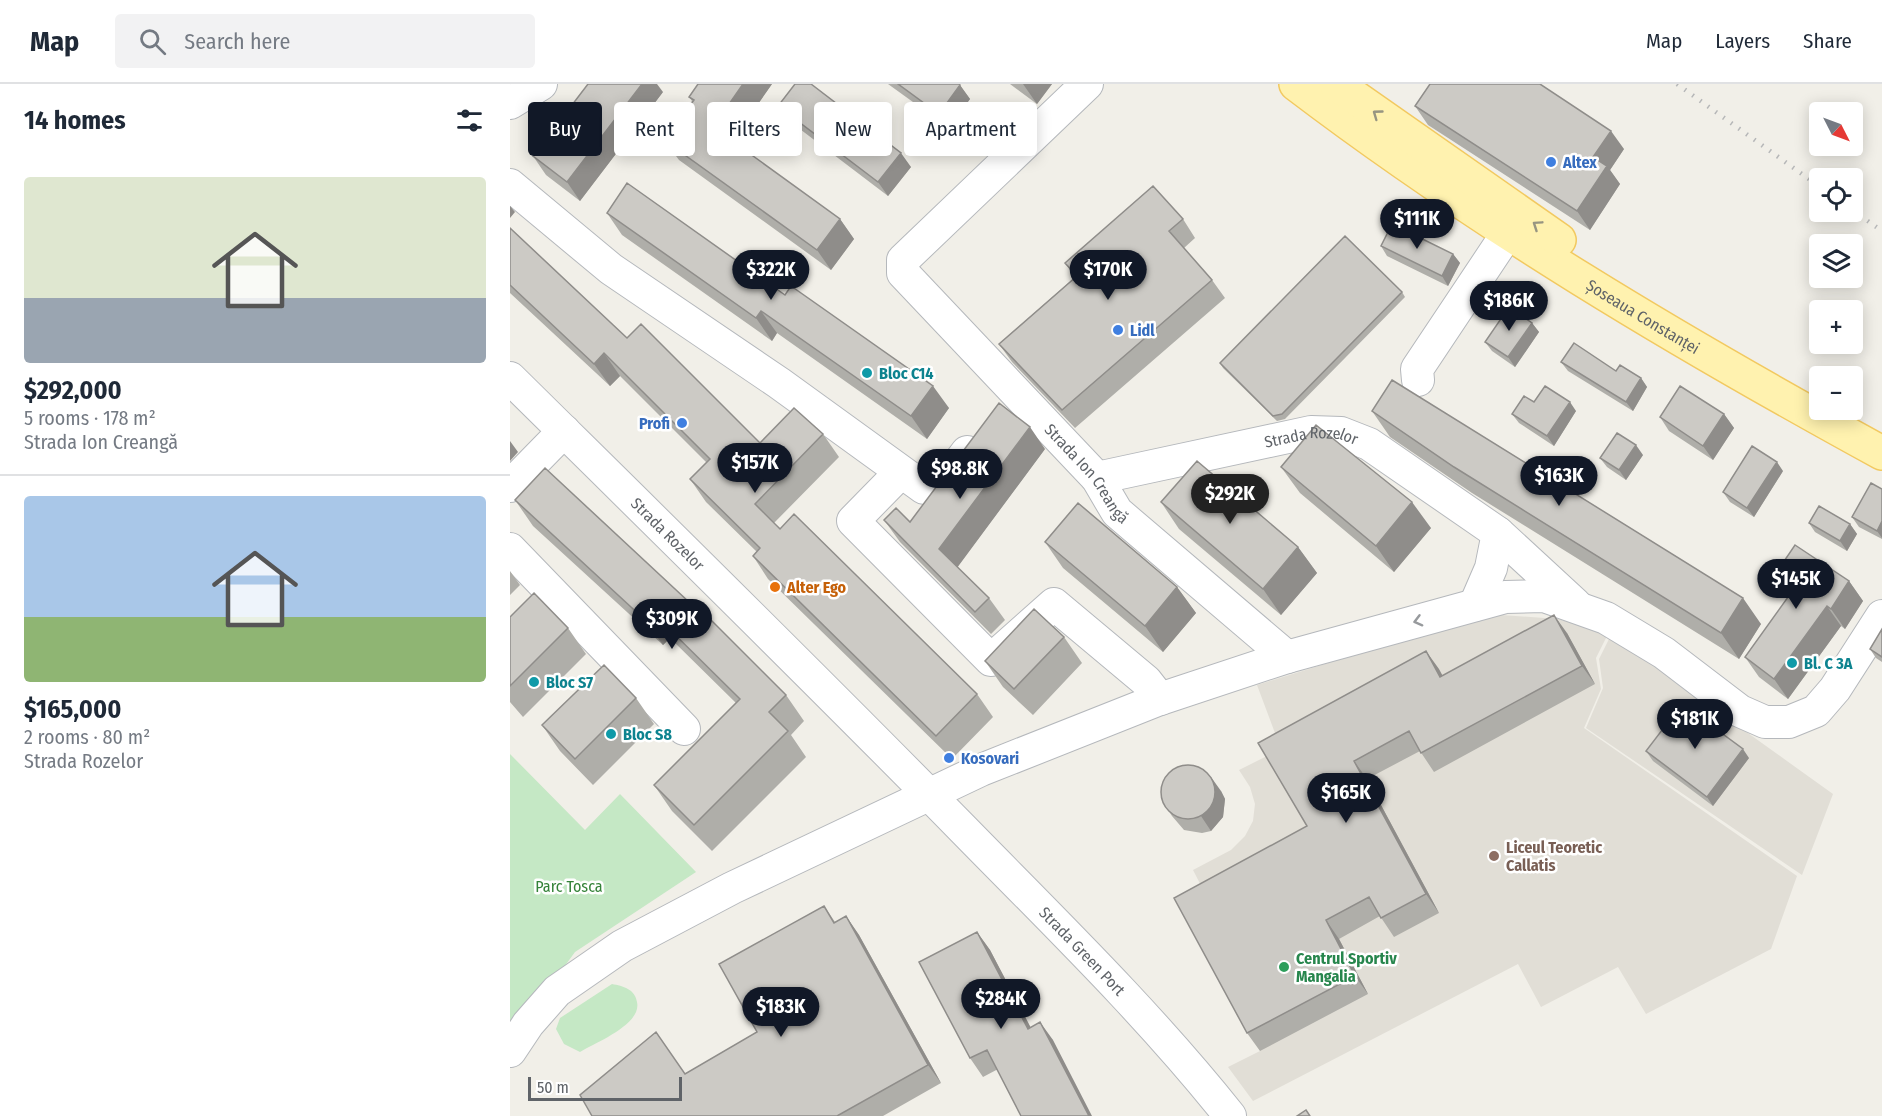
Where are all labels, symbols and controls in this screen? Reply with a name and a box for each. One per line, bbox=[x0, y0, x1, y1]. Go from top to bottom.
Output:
search box bbox=[115, 14, 535, 68]
text: Map bbox=[30, 25, 79, 58]
icon: search bbox=[136, 25, 169, 58]
text: Search here bbox=[184, 28, 290, 55]
text: Map bbox=[1646, 28, 1682, 54]
text: Layers bbox=[1715, 28, 1770, 54]
text: Share bbox=[1803, 28, 1852, 54]
chip: Buy bbox=[528, 102, 602, 156]
chip: Rent bbox=[614, 102, 695, 156]
chip: Filters bbox=[707, 102, 802, 156]
chip: New bbox=[814, 102, 892, 156]
chip: Apartment bbox=[904, 102, 1037, 156]
north arrow bbox=[1809, 102, 1863, 156]
map controls bbox=[1809, 102, 1863, 420]
icon: filters bbox=[453, 104, 486, 137]
text: 14 homes bbox=[24, 105, 126, 136]
one-way arrow bbox=[1372, 110, 1383, 121]
place label: Altex bbox=[1562, 153, 1597, 172]
marker: Altex bbox=[1544, 155, 1558, 169]
button: locate bbox=[1809, 168, 1863, 222]
pin: $111K bbox=[1375, 199, 1459, 250]
text: $111K bbox=[1394, 206, 1440, 230]
icon: home bbox=[201, 216, 309, 324]
one-way arrow bbox=[1532, 221, 1543, 232]
button: layers bbox=[1809, 234, 1863, 288]
pin: $322K bbox=[729, 250, 813, 301]
pin: $170K bbox=[1066, 250, 1150, 301]
text: $322K bbox=[746, 257, 796, 281]
text: $170K bbox=[1084, 257, 1132, 281]
street label: Șoseaua Constanței bbox=[1582, 276, 1703, 358]
pin: $186K bbox=[1467, 281, 1551, 332]
text: $186K bbox=[1484, 288, 1534, 312]
button: + bbox=[1809, 300, 1863, 354]
place label: Lidl bbox=[1130, 321, 1155, 340]
marker: Lidl bbox=[1111, 323, 1125, 337]
place label: Bloc C14 bbox=[879, 364, 934, 383]
marker: Bloc C14 bbox=[860, 366, 874, 380]
button: − bbox=[1809, 366, 1863, 420]
text: $292,000 bbox=[24, 375, 122, 406]
text: 5 rooms · 178 m² bbox=[24, 406, 156, 430]
place label: Profi bbox=[639, 414, 670, 433]
marker: Profi bbox=[675, 416, 689, 430]
street label: Strada Ion Creangă bbox=[1041, 420, 1132, 528]
street label: Strada Rozelor bbox=[1263, 423, 1361, 452]
text: Strada Ion Creangă bbox=[24, 430, 178, 454]
pin: $157K bbox=[713, 443, 797, 494]
pin: $98.8K bbox=[911, 449, 1009, 500]
text: $157K bbox=[731, 450, 779, 474]
text: $98.8K bbox=[931, 456, 989, 480]
pin: $163K bbox=[1517, 456, 1601, 507]
text: $163K bbox=[1534, 463, 1584, 487]
pin: $292K bbox=[1188, 474, 1272, 525]
text: $292K bbox=[1205, 481, 1255, 505]
street label: Strada Rozelor bbox=[627, 494, 709, 575]
icon: home bbox=[201, 535, 309, 643]
pin: $145K bbox=[1754, 559, 1838, 610]
text: $145K bbox=[1771, 566, 1821, 590]
place label: Alter Ego bbox=[786, 578, 847, 597]
marker: Alter Ego bbox=[768, 580, 782, 594]
pin: $309K bbox=[630, 599, 714, 650]
text: $309K bbox=[646, 606, 698, 630]
one-way arrow bbox=[1413, 613, 1423, 626]
place label: Bl. C 3A bbox=[1804, 654, 1853, 673]
marker: Bl. C 3A bbox=[1785, 656, 1799, 670]
place label: Bloc S7 bbox=[546, 673, 593, 692]
marker: Bloc S7 bbox=[527, 675, 541, 689]
text: $165,000 bbox=[24, 694, 121, 725]
pin: $181K bbox=[1653, 699, 1737, 750]
text: $181K bbox=[1671, 706, 1719, 730]
text: 2 rooms · 80 m² bbox=[24, 725, 150, 749]
place label: Bloc S8 bbox=[623, 725, 672, 744]
marker: Bloc S8 bbox=[604, 727, 618, 741]
text: Strada Rozelor bbox=[24, 749, 143, 773]
place label: Kosovari bbox=[961, 749, 1019, 768]
marker: Kosovari bbox=[942, 751, 956, 765]
pin: $165K bbox=[1304, 773, 1388, 824]
text: $165K bbox=[1321, 780, 1371, 804]
place label: Liceul Teoretic Callatis bbox=[1506, 838, 1602, 875]
marker: Liceul Teoretic Callatis bbox=[1487, 849, 1501, 863]
park label: Parc Tosca bbox=[535, 877, 603, 896]
street label: Strada Green Port bbox=[1035, 903, 1130, 1000]
place label: Centrul Sportiv Mangalia bbox=[1296, 949, 1397, 986]
marker: Centrul Sportiv Mangalia bbox=[1277, 960, 1291, 974]
pin: $284K bbox=[959, 979, 1043, 1030]
text: $284K bbox=[975, 986, 1027, 1010]
pin: $183K bbox=[739, 987, 823, 1038]
text: $183K bbox=[756, 994, 806, 1018]
scale bar bbox=[528, 1074, 682, 1102]
text: 50 m bbox=[537, 1078, 569, 1097]

